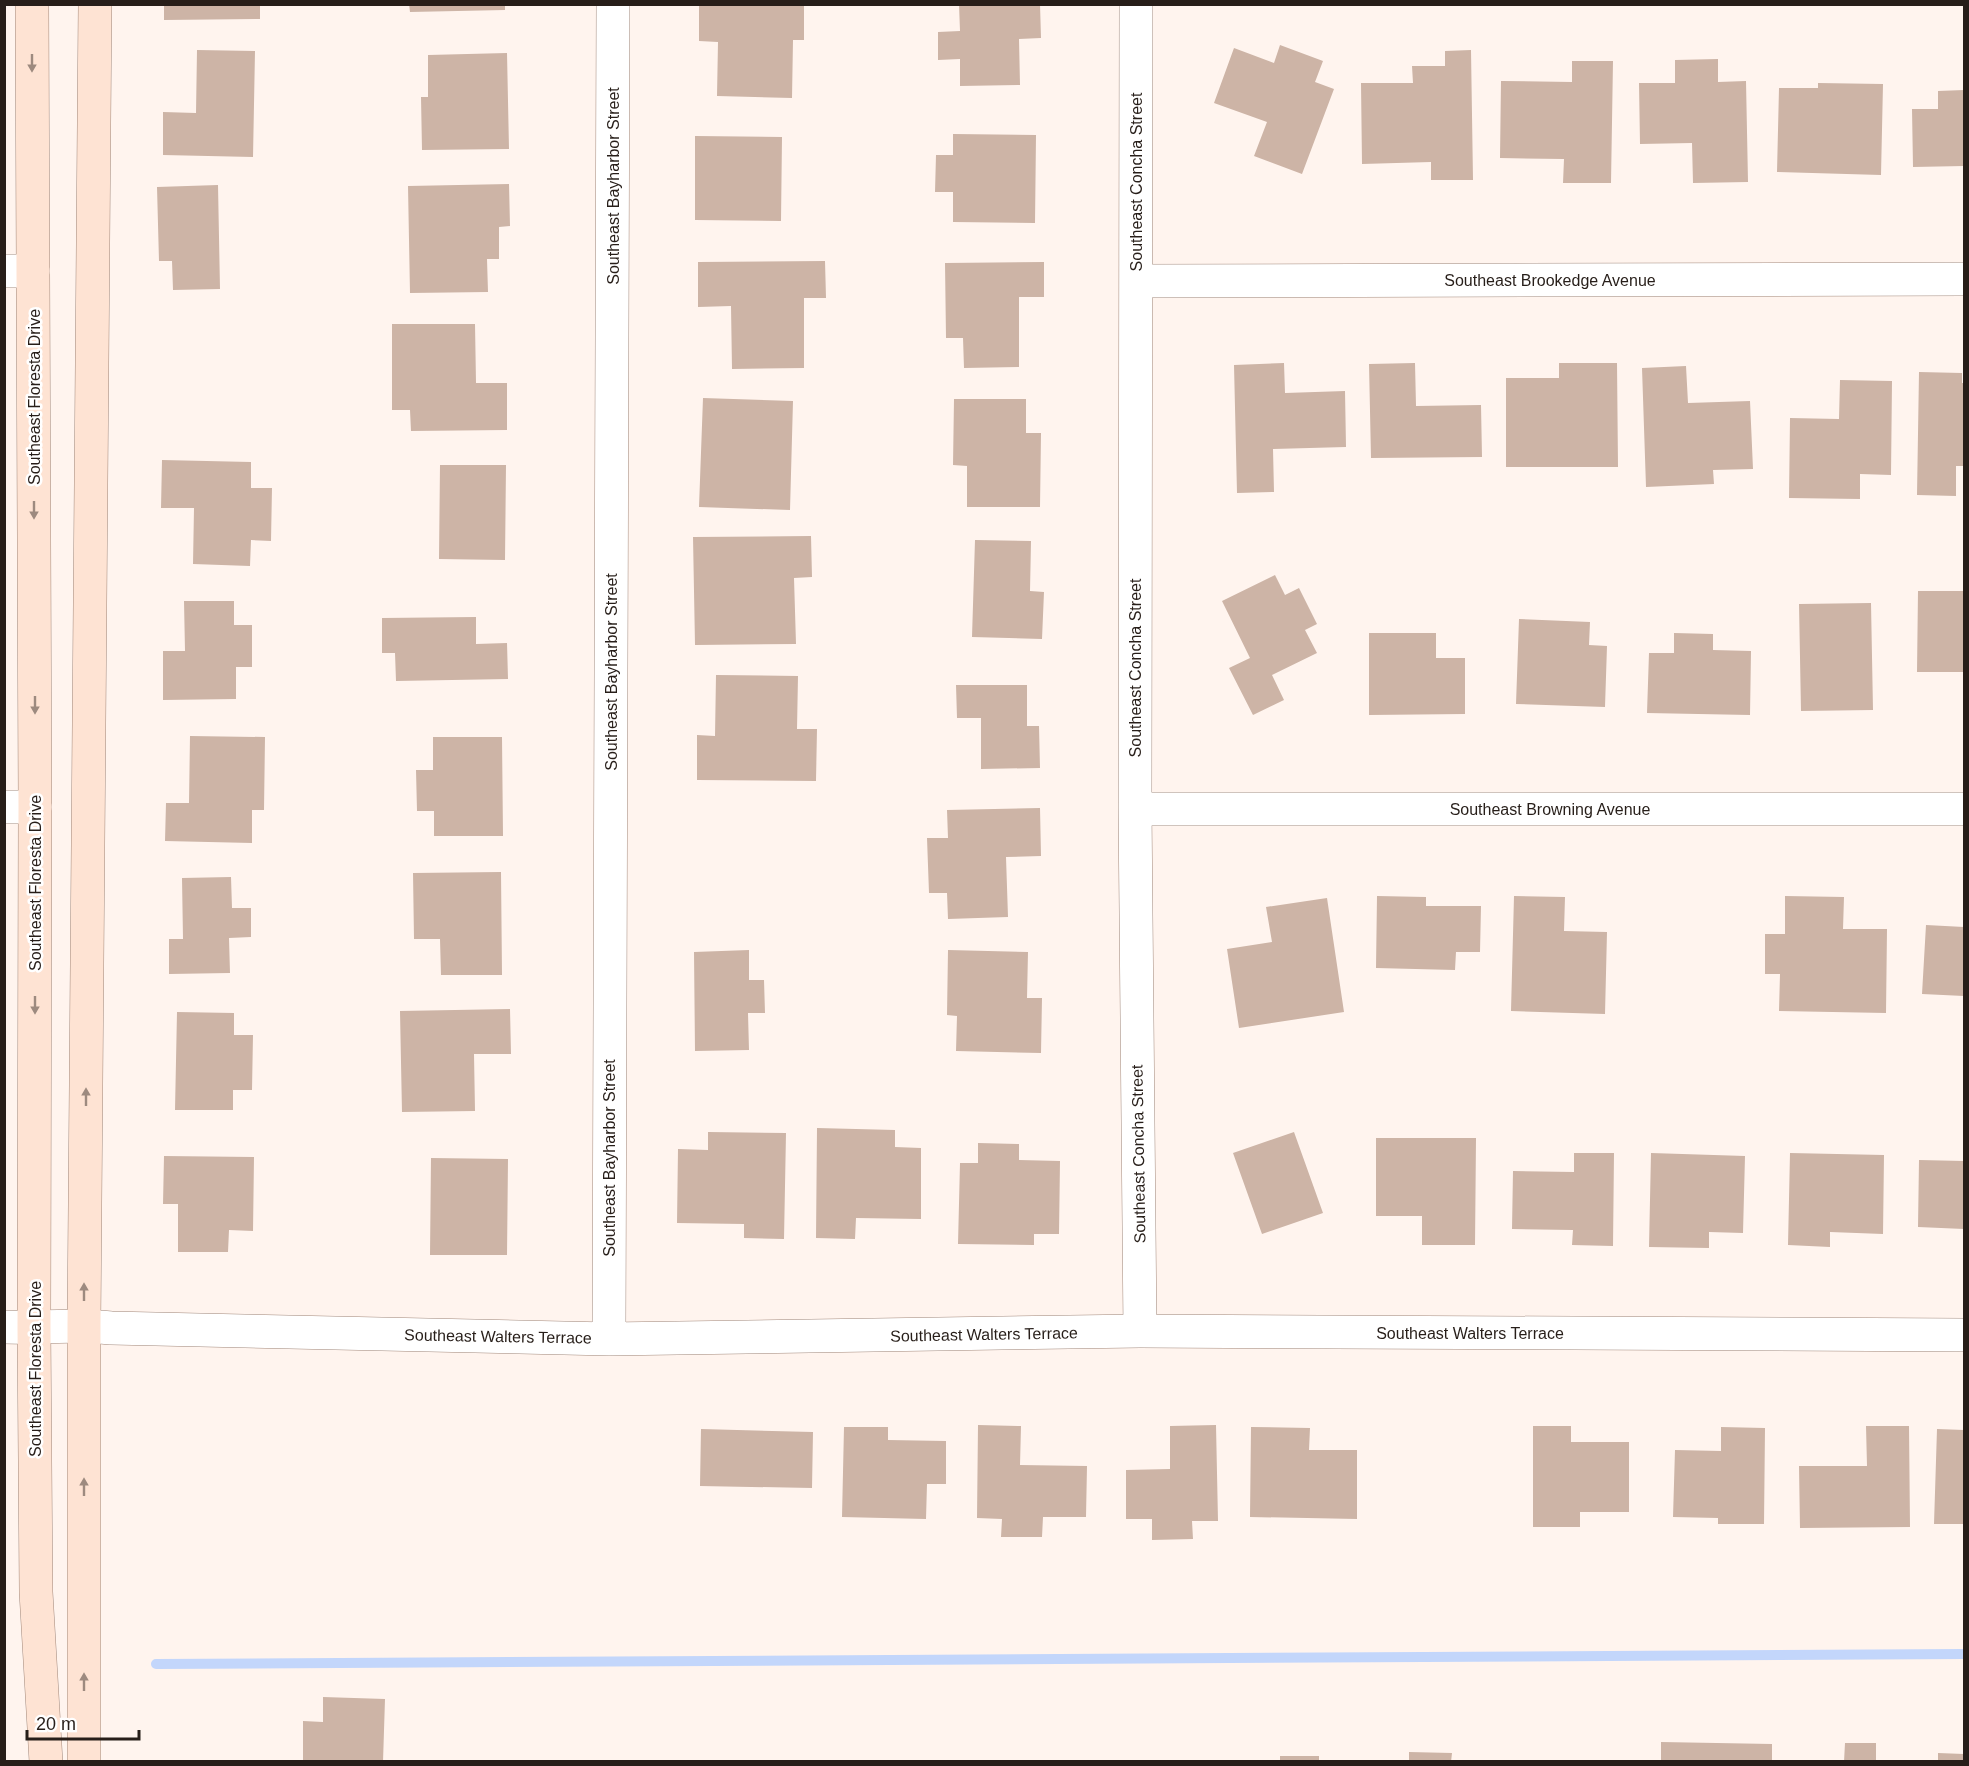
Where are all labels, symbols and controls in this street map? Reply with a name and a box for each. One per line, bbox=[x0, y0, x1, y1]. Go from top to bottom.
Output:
one-way arrow bbox=[27, 53, 37, 72]
street label: Southeast Bayharbor Street bbox=[605, 87, 622, 285]
street label: Southeast Concha Street bbox=[1128, 92, 1145, 271]
street label: Southeast Brookedge Avenue bbox=[1444, 272, 1656, 289]
street label: Southeast Floresta Drive bbox=[26, 309, 43, 485]
one-way arrow bbox=[29, 500, 39, 519]
street label: Southeast Bayharbor Street bbox=[603, 573, 620, 771]
street label: Southeast Concha Street bbox=[1127, 578, 1144, 757]
one-way arrow bbox=[30, 695, 40, 714]
street label: Southeast Floresta Drive bbox=[27, 795, 44, 971]
street label: Southeast Browning Avenue bbox=[1450, 801, 1650, 818]
one-way arrow bbox=[30, 995, 40, 1014]
street label: Southeast Bayharbor Street bbox=[601, 1059, 618, 1257]
street label: Southeast Concha Street bbox=[1128, 1064, 1149, 1244]
one-way arrow bbox=[81, 1088, 90, 1107]
street label: Southeast Floresta Drive bbox=[27, 1281, 44, 1457]
one-way arrow bbox=[79, 1283, 89, 1302]
street label: Southeast Walters Terrace bbox=[890, 1324, 1078, 1345]
street label: Southeast Walters Terrace bbox=[1376, 1325, 1564, 1342]
street label: Southeast Walters Terrace bbox=[404, 1326, 592, 1347]
one-way arrow bbox=[79, 1478, 89, 1497]
one-way arrow bbox=[79, 1672, 89, 1691]
scale bar bbox=[27, 1703, 140, 1741]
text: 20 m bbox=[36, 1714, 76, 1734]

